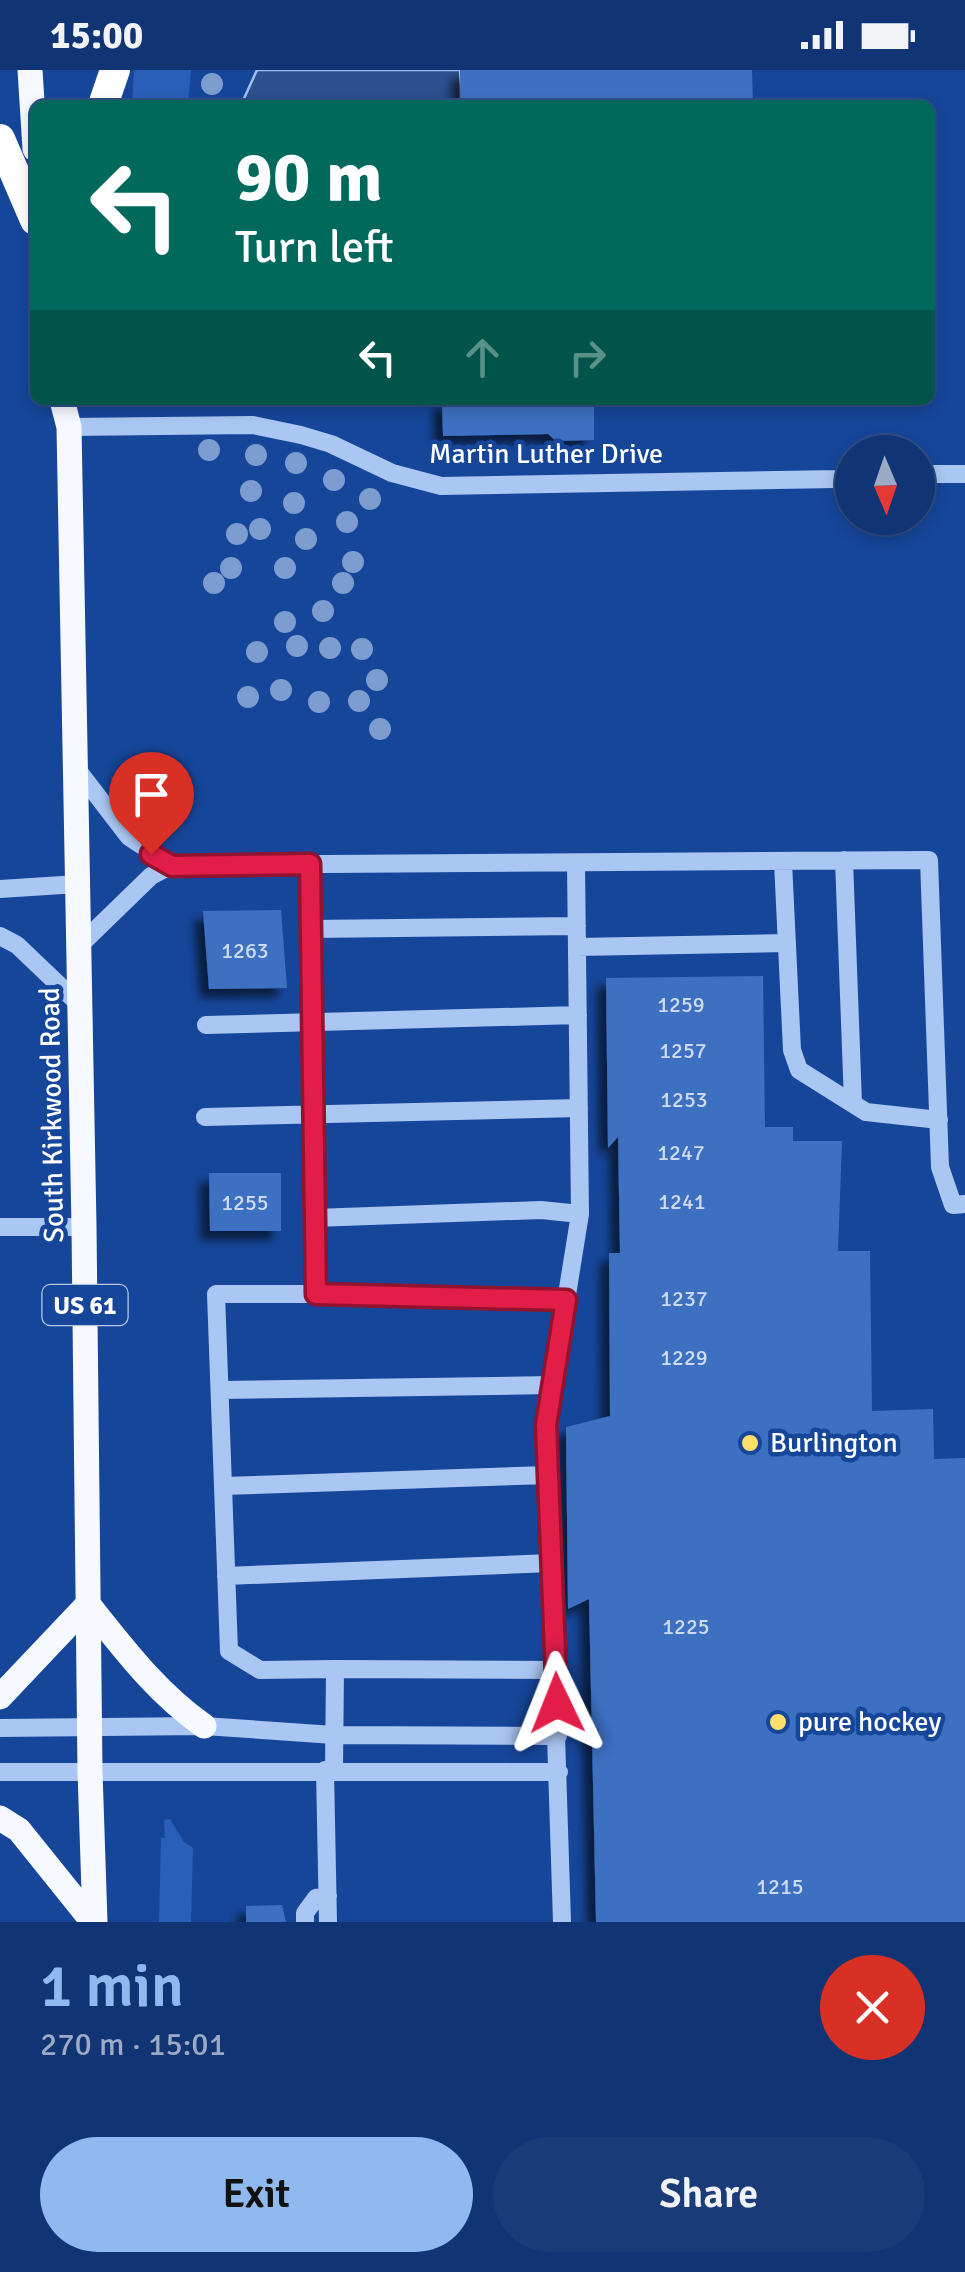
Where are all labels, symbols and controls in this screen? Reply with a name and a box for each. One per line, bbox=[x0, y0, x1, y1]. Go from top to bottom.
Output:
text: 15:00 bbox=[50, 12, 143, 59]
text: 90 m bbox=[235, 134, 383, 220]
icon: left bbox=[70, 140, 200, 270]
text: Turn left bbox=[235, 220, 394, 275]
icon: left bbox=[350, 330, 405, 385]
icon: ahead bbox=[455, 330, 510, 385]
icon: right bbox=[560, 330, 615, 385]
north arrow bbox=[835, 435, 935, 535]
map controls bbox=[835, 435, 935, 535]
street label: Martin Luther Drive bbox=[429, 437, 663, 471]
pin bbox=[109, 752, 194, 855]
icon: arrive bbox=[124, 767, 179, 822]
house number: 1263 bbox=[221, 937, 269, 964]
street label: South Kirkwood Road bbox=[33, 987, 71, 1243]
house number: 1259 bbox=[657, 991, 705, 1018]
house number: 1257 bbox=[659, 1037, 707, 1064]
house number: 1253 bbox=[660, 1086, 708, 1113]
house number: 1247 bbox=[657, 1139, 705, 1166]
house number: 1241 bbox=[658, 1188, 706, 1215]
house number: 1255 bbox=[221, 1189, 269, 1216]
road number: US 61 bbox=[42, 1285, 128, 1325]
house number: 1237 bbox=[660, 1285, 708, 1312]
house number: 1229 bbox=[660, 1344, 708, 1371]
place label: Burlington bbox=[770, 1426, 898, 1460]
marker: Burlington bbox=[739, 1432, 761, 1454]
house number: 1225 bbox=[662, 1613, 710, 1640]
position arrow bbox=[505, 1651, 609, 1755]
place label: pure hockey bbox=[798, 1705, 941, 1739]
marker: pure hockey bbox=[767, 1711, 789, 1733]
house number: 1215 bbox=[756, 1873, 804, 1900]
text: 1 min bbox=[40, 1950, 184, 2024]
button: close bbox=[820, 1955, 925, 2060]
text: 270 m · 15:01 bbox=[40, 2025, 226, 2064]
button: Exit bbox=[40, 2137, 473, 2252]
button: Share bbox=[493, 2137, 925, 2252]

